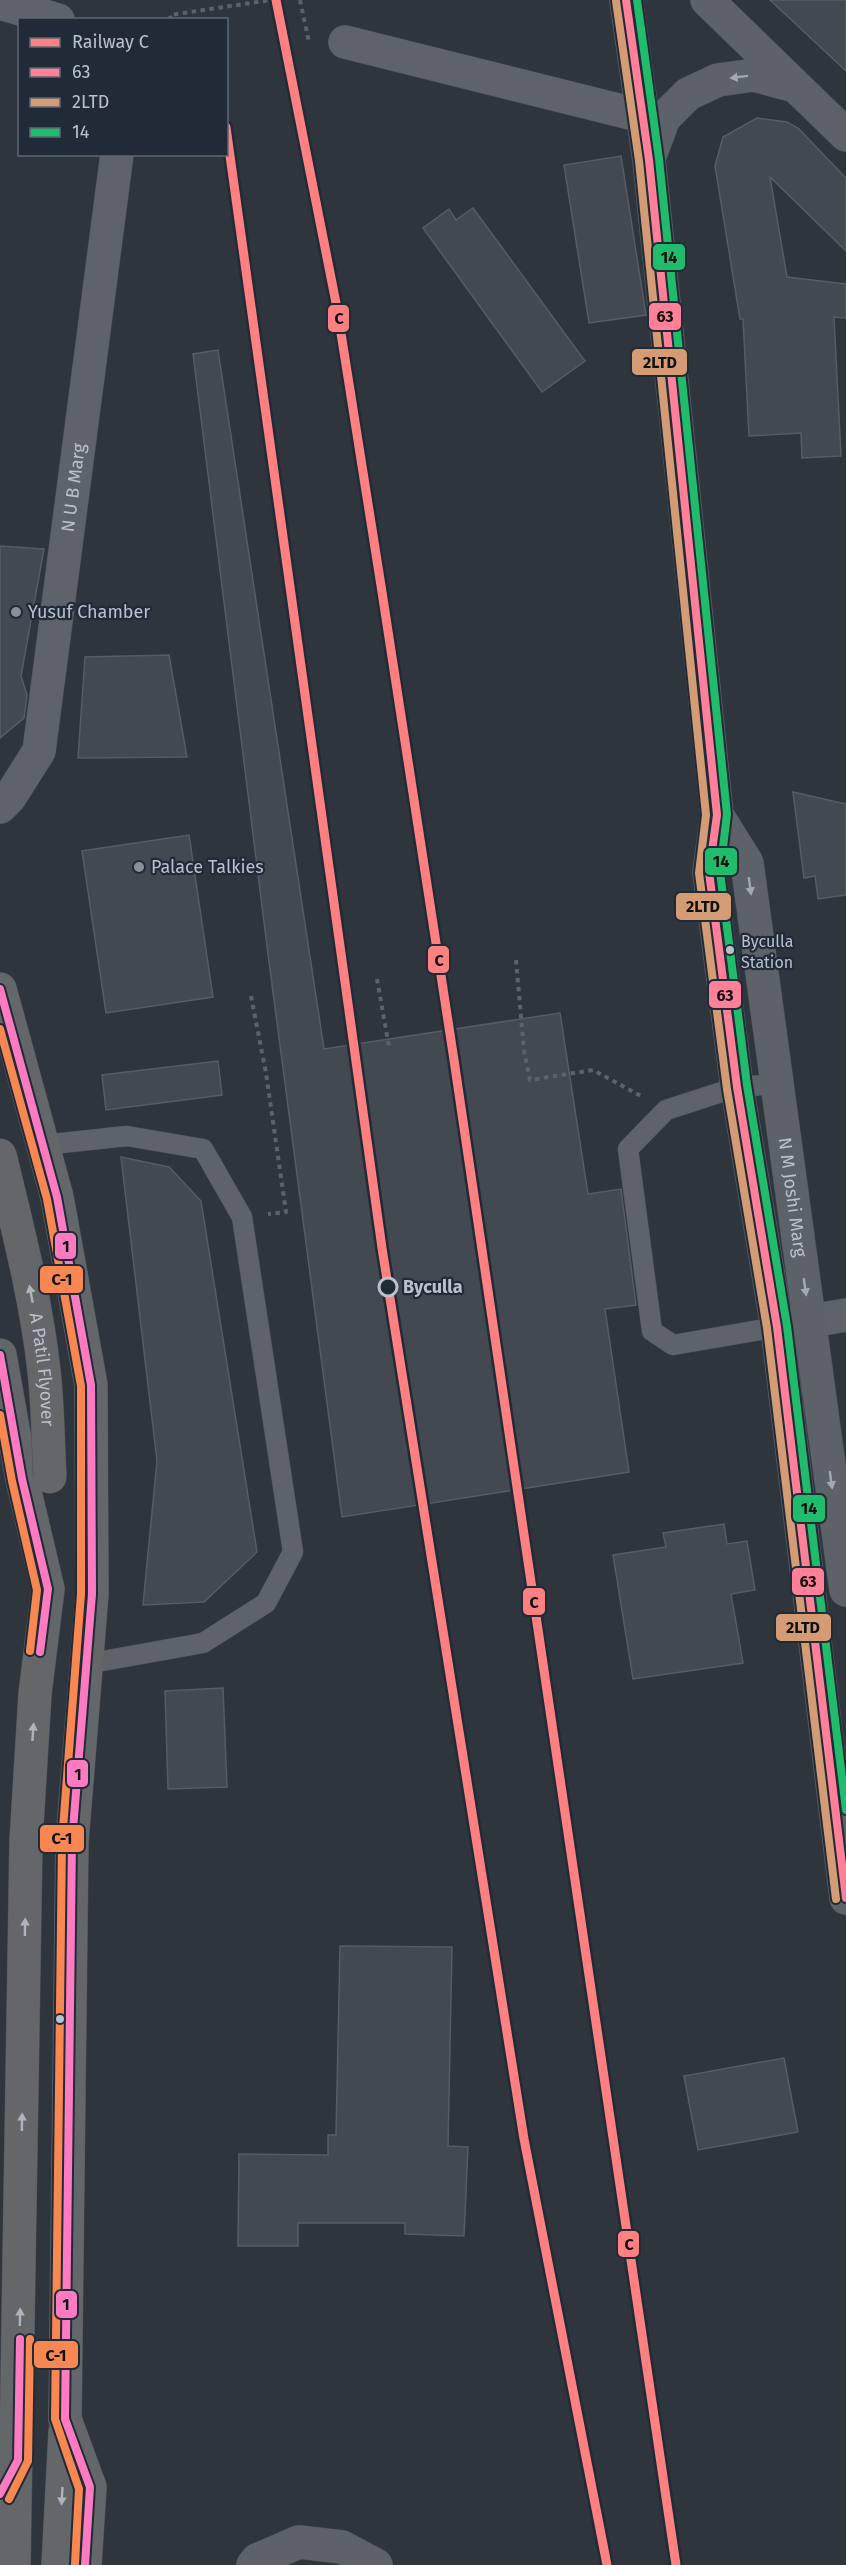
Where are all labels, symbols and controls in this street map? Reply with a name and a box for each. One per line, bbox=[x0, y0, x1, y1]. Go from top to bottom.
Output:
legend bbox=[18, 18, 228, 156]
text: Railway C bbox=[72, 31, 149, 53]
text: 63 bbox=[72, 61, 90, 83]
one-way arrow bbox=[730, 72, 749, 82]
text: 2LTD bbox=[72, 91, 109, 113]
text: 14 bbox=[72, 121, 90, 143]
line badge: 14 bbox=[652, 243, 686, 271]
text: 14 bbox=[661, 248, 677, 267]
line badge: 63 bbox=[648, 302, 682, 331]
line badge: C bbox=[327, 304, 350, 333]
text: 63 bbox=[656, 307, 674, 326]
text: C bbox=[334, 309, 344, 328]
line badge: 2LTD bbox=[631, 348, 688, 376]
text: 2LTD bbox=[643, 353, 677, 372]
street label: N U B Marg bbox=[57, 441, 90, 534]
place label: Yusuf Chamber bbox=[28, 601, 150, 623]
marker: Yusuf Chamber bbox=[9, 605, 23, 619]
line badge: 14 bbox=[704, 847, 738, 876]
text: 14 bbox=[713, 852, 729, 871]
place label: Palace Talkies bbox=[151, 856, 264, 878]
marker: Palace Talkies bbox=[132, 860, 146, 874]
one-way arrow bbox=[746, 876, 755, 895]
line badge: 2LTD bbox=[675, 892, 732, 921]
text: 2LTD bbox=[686, 897, 720, 916]
place label: Byculla Station bbox=[741, 932, 793, 972]
marker: Byculla Station bbox=[724, 944, 736, 956]
line badge: C bbox=[427, 945, 450, 974]
text: C bbox=[434, 951, 444, 970]
line badge: 63 bbox=[708, 980, 742, 1009]
text: 63 bbox=[716, 986, 734, 1005]
street label: N M Joshi Marg bbox=[773, 1136, 812, 1259]
line badge: 1 bbox=[54, 1232, 77, 1260]
text: 1 bbox=[62, 1237, 70, 1256]
line badge: C-1 bbox=[39, 1265, 84, 1294]
text: C-1 bbox=[51, 1270, 73, 1289]
place label: Byculla bbox=[403, 1276, 463, 1298]
marker: Byculla bbox=[378, 1277, 398, 1297]
one-way arrow bbox=[801, 1278, 810, 1297]
one-way arrow bbox=[26, 1284, 35, 1303]
street label: A Patil Flyover bbox=[25, 1311, 59, 1427]
one-way arrow bbox=[827, 1471, 836, 1490]
line badge: 14 bbox=[792, 1494, 826, 1523]
text: 14 bbox=[801, 1499, 817, 1518]
line badge: 63 bbox=[791, 1567, 825, 1596]
text: 63 bbox=[799, 1572, 817, 1591]
line badge: C bbox=[522, 1587, 546, 1616]
text: C bbox=[529, 1593, 539, 1612]
line badge: 2LTD bbox=[775, 1613, 832, 1642]
text: 2LTD bbox=[786, 1618, 820, 1637]
one-way arrow bbox=[28, 1723, 37, 1742]
line badge: 1 bbox=[66, 1759, 89, 1788]
text: 1 bbox=[74, 1765, 82, 1784]
line badge: C-1 bbox=[39, 1824, 85, 1853]
text: C-1 bbox=[51, 1829, 73, 1848]
one-way arrow bbox=[20, 1918, 30, 1937]
unlabelled marker bbox=[54, 2013, 66, 2025]
one-way arrow bbox=[18, 2113, 27, 2132]
line badge: C bbox=[617, 2230, 640, 2258]
text: C bbox=[624, 2235, 634, 2254]
line badge: 1 bbox=[55, 2290, 78, 2319]
text: 1 bbox=[62, 2295, 70, 2314]
one-way arrow bbox=[15, 2308, 25, 2327]
line badge: C-1 bbox=[33, 2340, 79, 2369]
text: C-1 bbox=[45, 2346, 67, 2365]
one-way arrow bbox=[57, 2487, 66, 2506]

